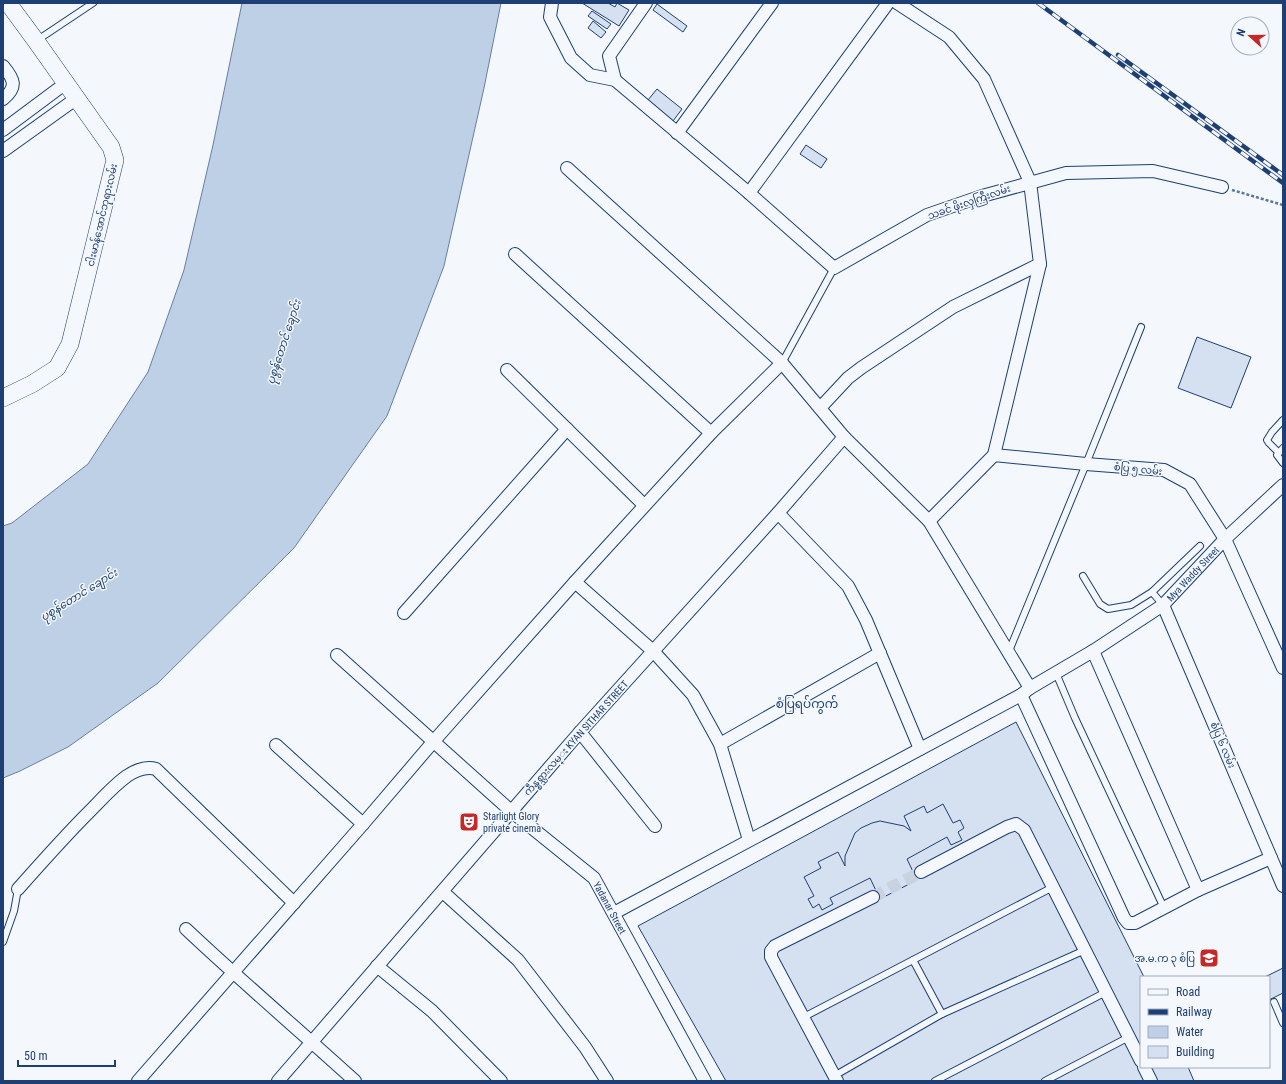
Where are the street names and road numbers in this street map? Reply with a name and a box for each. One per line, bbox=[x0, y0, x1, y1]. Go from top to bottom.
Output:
street label: ငါးမာန်အောင်ဘုရားလမ်း bbox=[83, 162, 122, 268]
street label: သခင် ဖိုးလှကြီးလမ်း bbox=[926, 181, 1013, 224]
street label: စံပြ ၅ လမ်း bbox=[1113, 459, 1163, 480]
street label: Mya Waddy Street bbox=[1164, 544, 1221, 603]
street label: ကဵန္စစ္သားလမ္း KYAN SITHAR STREET bbox=[520, 677, 633, 800]
street label: စံပြ ၆ လမ်း bbox=[1206, 719, 1239, 771]
street label: Yadanar Street bbox=[591, 879, 629, 936]

